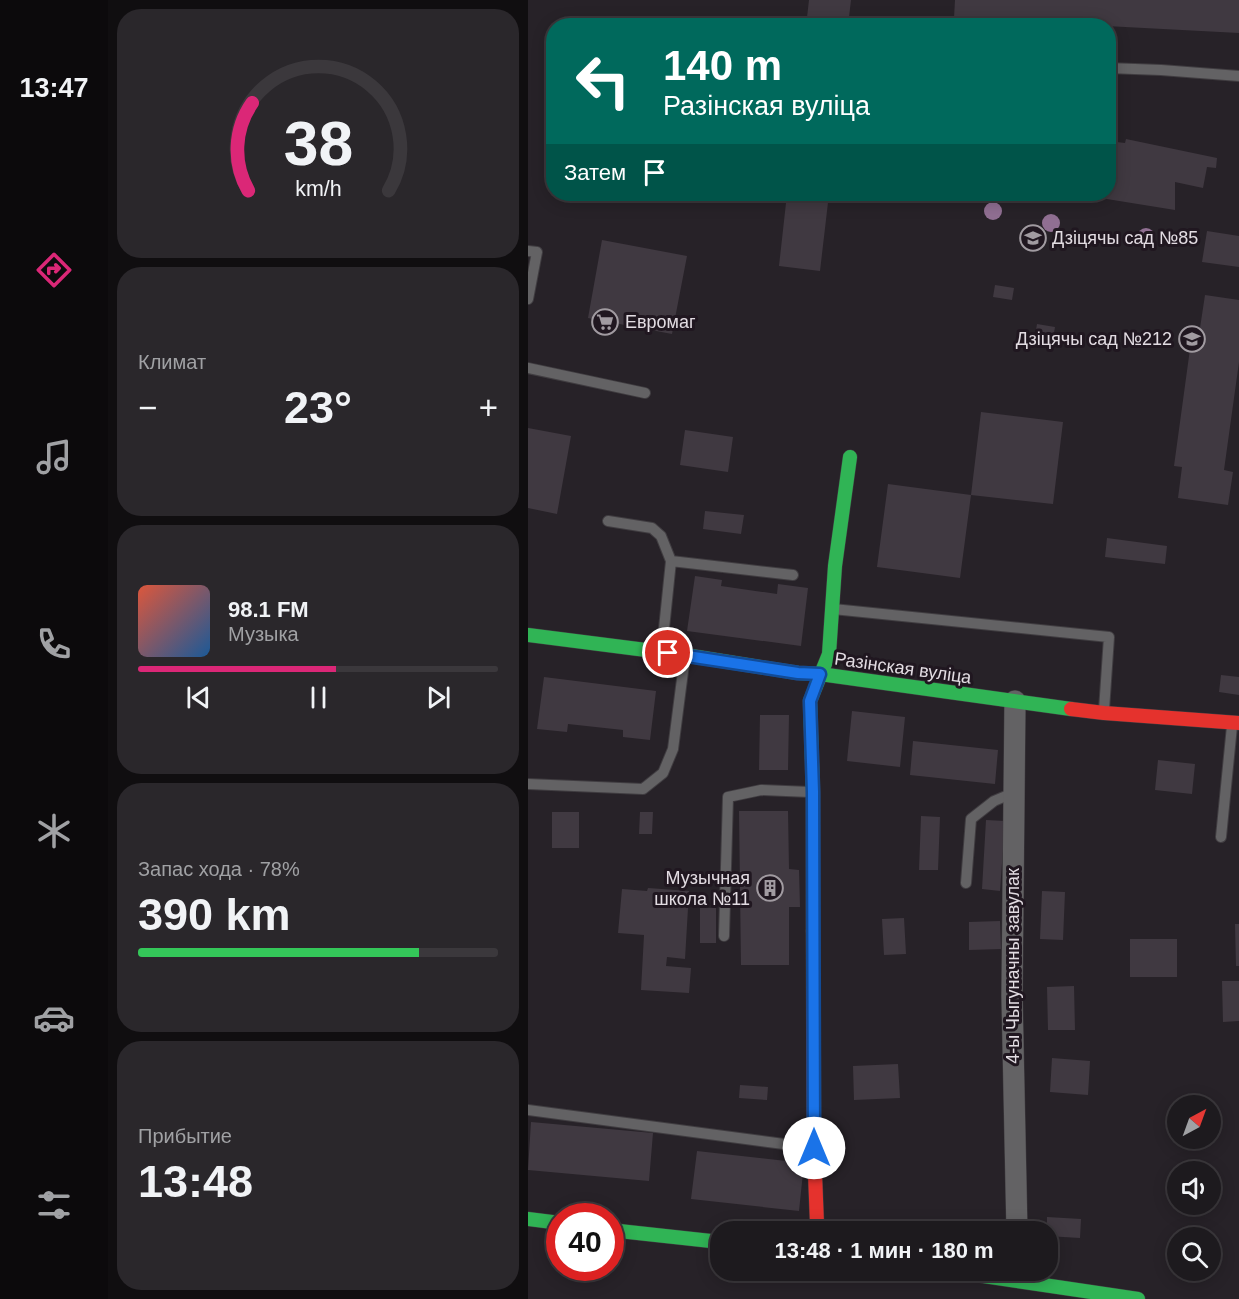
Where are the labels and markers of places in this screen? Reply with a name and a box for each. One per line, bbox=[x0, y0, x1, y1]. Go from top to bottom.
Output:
school or university icon: Дзіцячы сад №85 bbox=[1018, 223, 1048, 253]
place label: Дзіцячы сад №85 bbox=[1052, 228, 1198, 248]
supermarket icon: Евромаг bbox=[590, 307, 620, 337]
place label: Евромаг bbox=[625, 312, 696, 332]
school or university icon: Дзіцячы сад №212 bbox=[1177, 324, 1207, 354]
place label: Дзіцячы сад №212 bbox=[1016, 329, 1172, 349]
pin bbox=[642, 627, 693, 678]
place label: Музычная школа №11 bbox=[654, 868, 750, 909]
building icon: Музычная школа №11 bbox=[755, 873, 785, 903]

